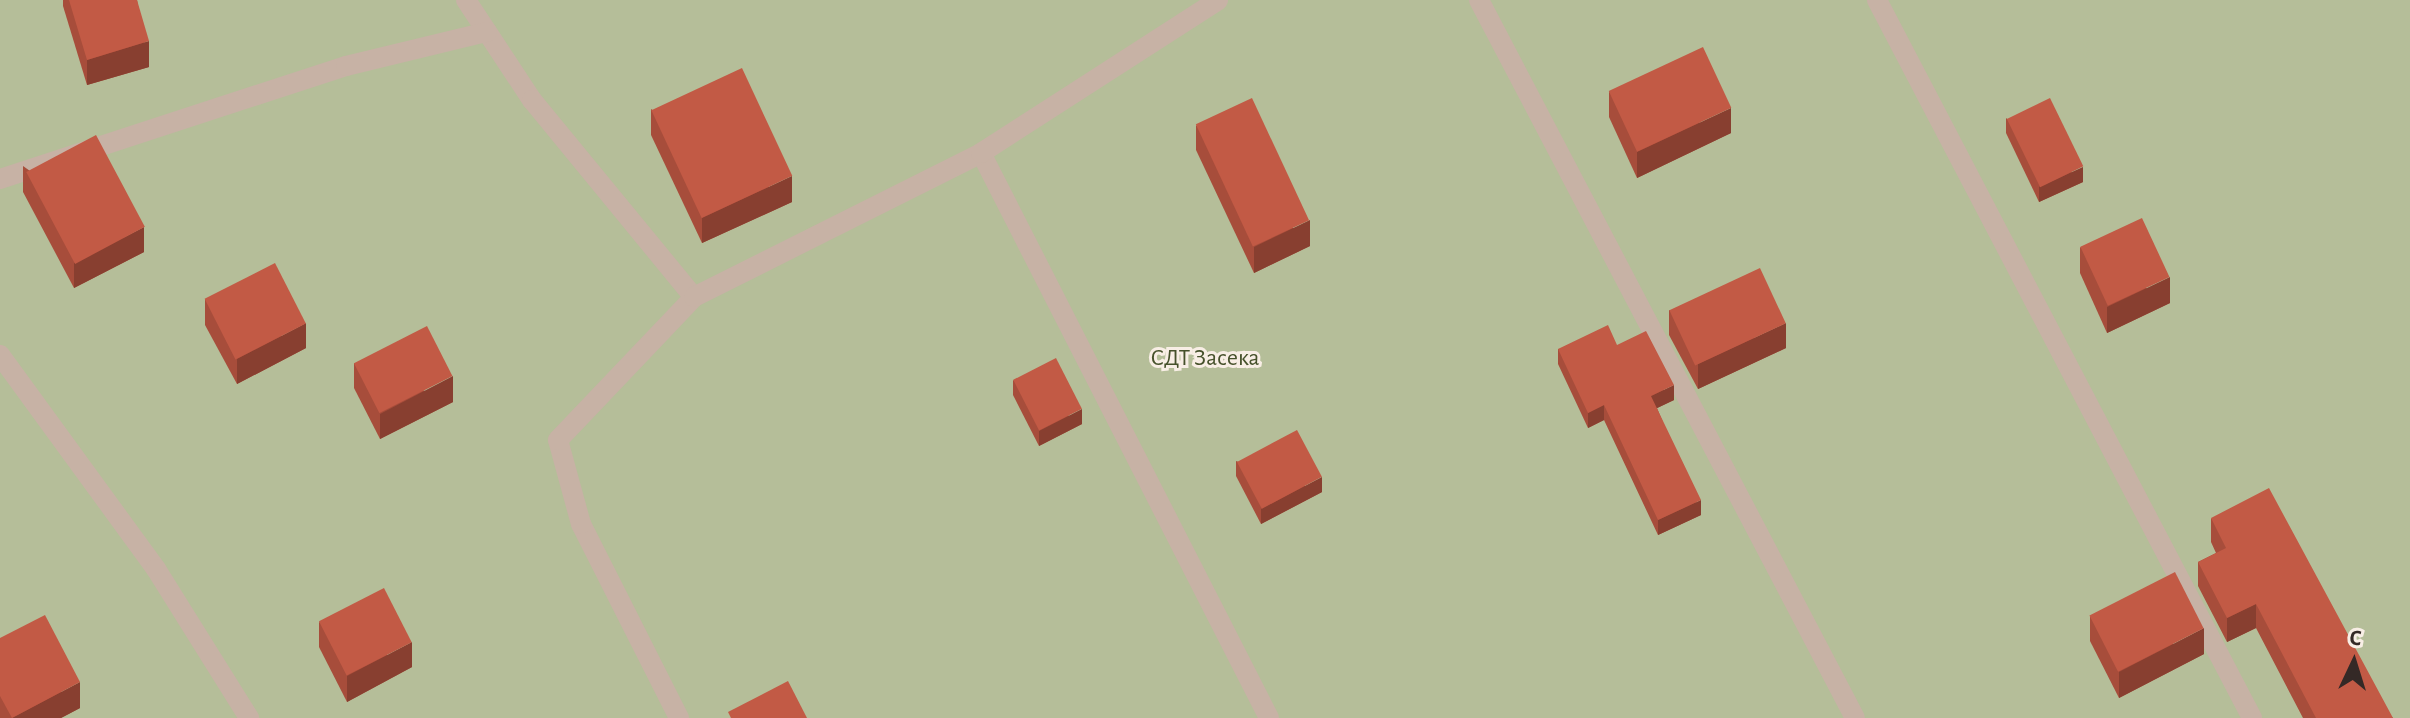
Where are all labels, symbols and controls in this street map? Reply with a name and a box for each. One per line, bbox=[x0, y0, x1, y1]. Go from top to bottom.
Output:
park label: СДТ Засека bbox=[1151, 345, 1259, 373]
north arrow bbox=[2314, 622, 2394, 702]
text: С bbox=[2349, 627, 2363, 649]

